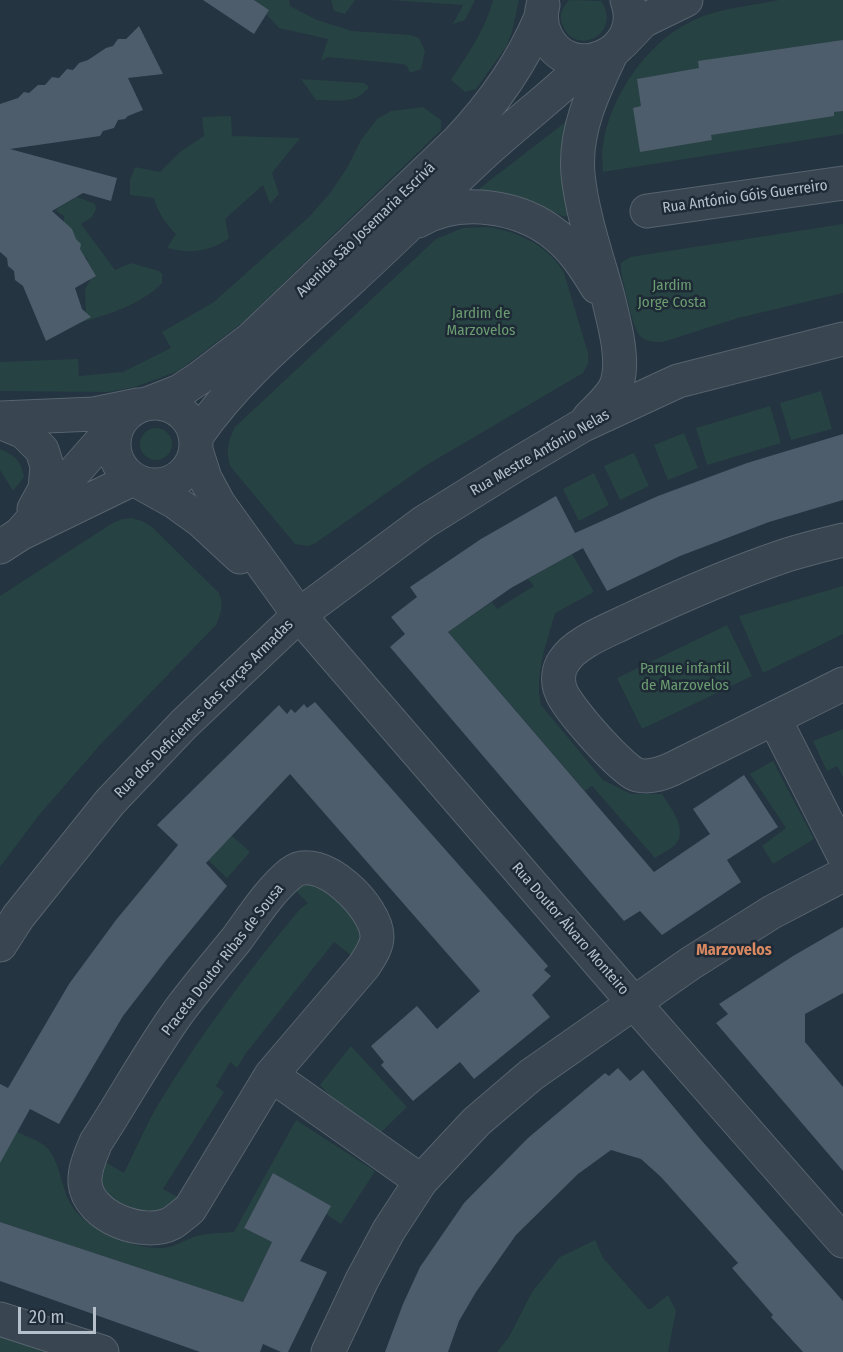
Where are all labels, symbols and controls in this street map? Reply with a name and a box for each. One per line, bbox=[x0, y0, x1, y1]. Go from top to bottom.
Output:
street label: Avenida São Josemaria Escrivá bbox=[293, 159, 439, 301]
street label: Rua António Góis Guerreiro bbox=[661, 177, 829, 217]
park label: Jardim Jorge Costa bbox=[638, 277, 706, 312]
park label: Jardim de Marzovelos bbox=[447, 305, 515, 340]
street label: Rua Mestre António Nelas bbox=[467, 406, 613, 500]
street label: Rua dos Deficientes das Forças Armadas bbox=[111, 616, 297, 802]
park label: Parque infantil de Marzovelos bbox=[640, 660, 730, 695]
street label: Rua Doutor Álvaro Monteiro bbox=[508, 859, 632, 999]
street label: Praceta Doutor Ribas de Sousa bbox=[158, 881, 288, 1039]
district label: Marzovelos bbox=[696, 941, 772, 961]
scale bar bbox=[21, 1295, 99, 1333]
text: 20 m bbox=[29, 1306, 64, 1328]

